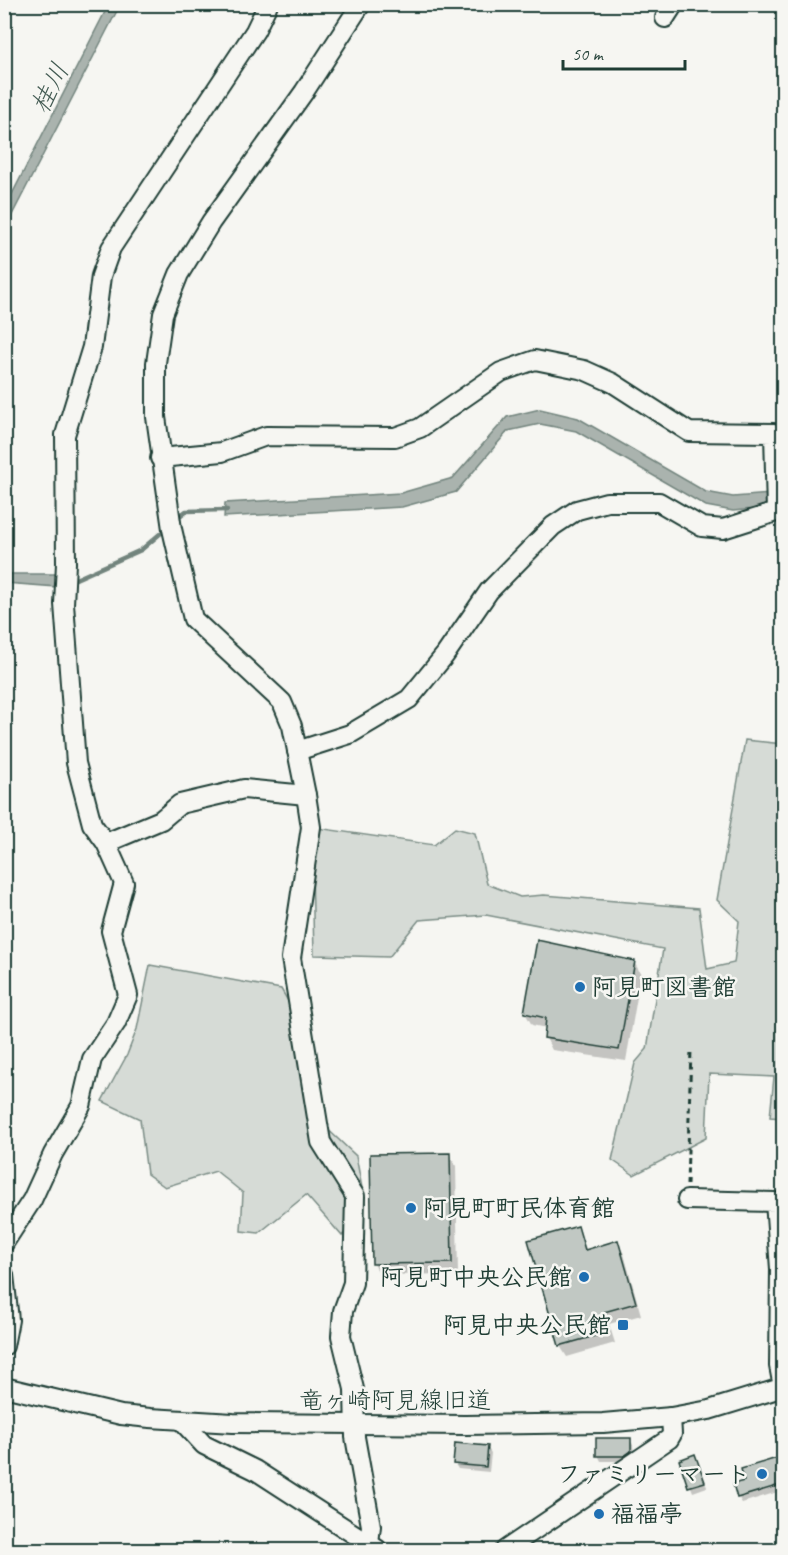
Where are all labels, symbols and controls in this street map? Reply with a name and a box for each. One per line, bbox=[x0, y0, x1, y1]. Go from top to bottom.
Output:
scale bar bbox=[563, 33, 684, 71]
text: 50 m bbox=[572, 43, 605, 65]
water label: 桂川 bbox=[23, 57, 77, 119]
place label: 阿見町図書館 bbox=[592, 972, 736, 1002]
marker: 阿見町図書館 bbox=[573, 980, 587, 994]
place label: 阿見町町民体育館 bbox=[423, 1193, 615, 1223]
marker: 阿見町町民体育館 bbox=[404, 1201, 418, 1215]
place label: 阿見町中央公民館 bbox=[380, 1262, 572, 1292]
marker: 阿見町中央公民館 bbox=[577, 1270, 591, 1284]
place label: 阿見中央公民館 bbox=[443, 1310, 611, 1340]
marker: 阿見中央公民館 bbox=[616, 1318, 630, 1332]
street label: 竜ヶ崎阿見線旧道 bbox=[299, 1385, 491, 1415]
place label: ファミリーマート bbox=[557, 1459, 750, 1489]
marker: ファミリーマート bbox=[755, 1467, 769, 1481]
place label: 福福亭 bbox=[611, 1499, 683, 1529]
marker: 福福亭 bbox=[592, 1507, 606, 1521]

